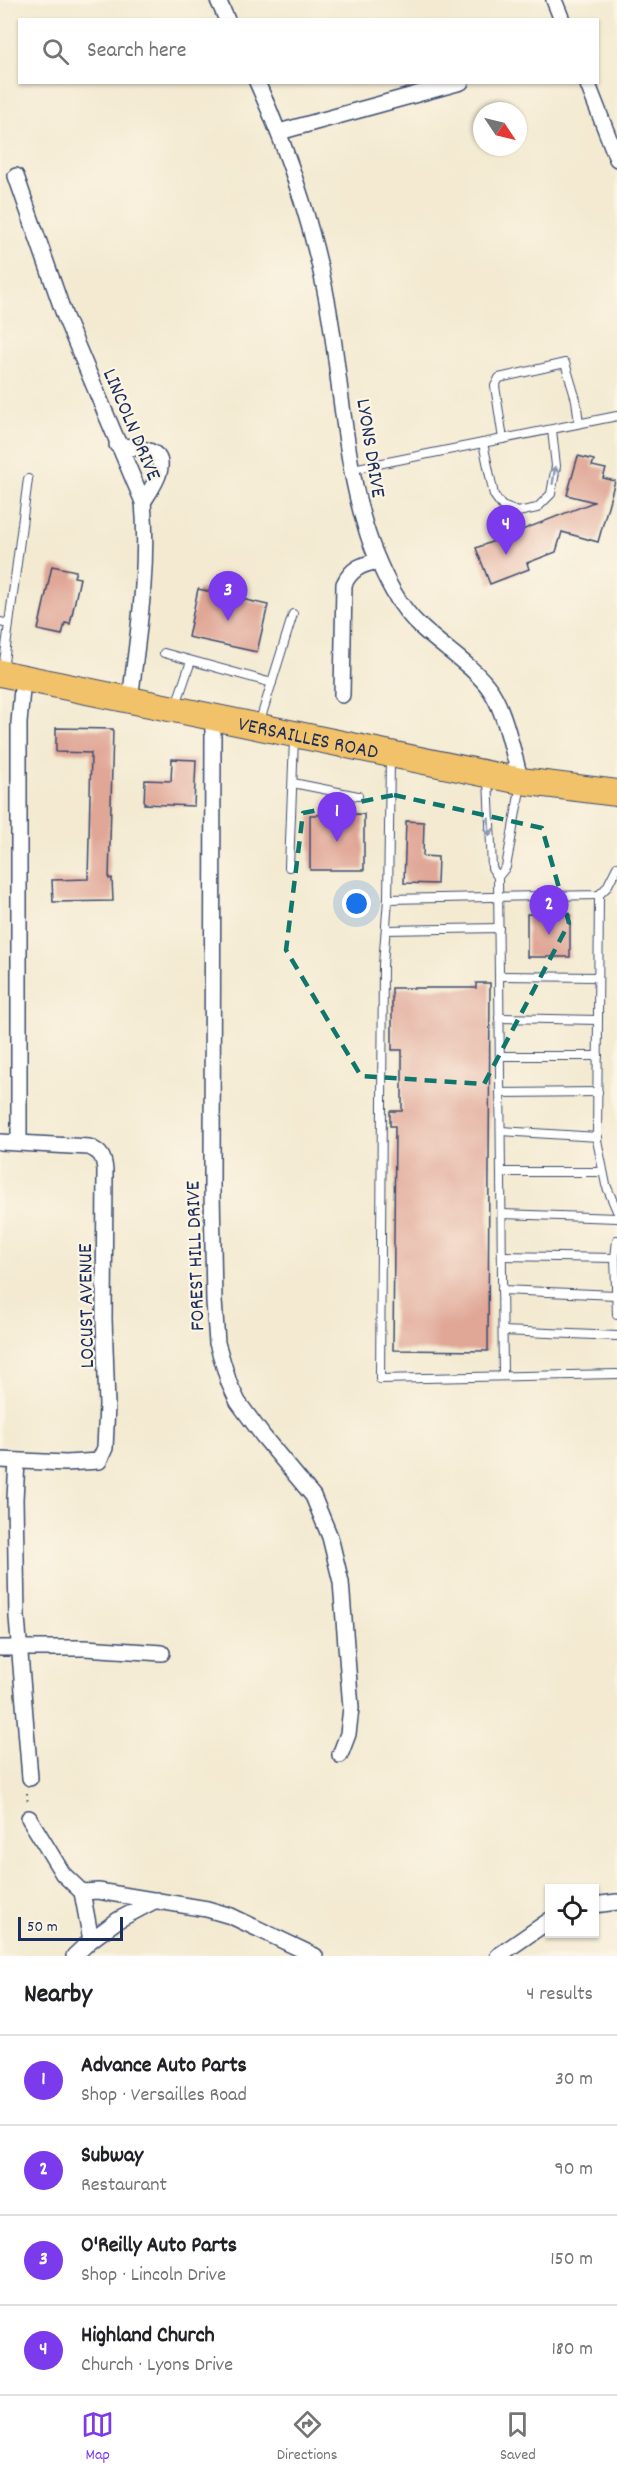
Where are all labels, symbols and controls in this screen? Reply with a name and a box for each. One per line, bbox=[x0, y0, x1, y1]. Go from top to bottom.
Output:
search box bbox=[18, 18, 599, 84]
icon: search bbox=[39, 35, 72, 68]
text: Search here bbox=[87, 36, 186, 67]
north arrow bbox=[473, 102, 527, 156]
street label: LINCOLN DRIVE bbox=[93, 365, 167, 486]
street label: LYONS DRIVE bbox=[346, 397, 392, 501]
one-way arrow bbox=[549, 466, 560, 486]
pin: 4 bbox=[486, 506, 526, 555]
pin: 3 bbox=[208, 572, 248, 621]
street label: VERSAILLES ROAD bbox=[235, 711, 381, 769]
pin: 1 bbox=[318, 792, 356, 842]
one-way arrow bbox=[484, 816, 495, 836]
pin: 2 bbox=[530, 886, 568, 935]
your location bbox=[342, 889, 371, 918]
street label: FOREST HILL DRIVE bbox=[179, 1180, 215, 1331]
street label: LOCUST AVENUE bbox=[72, 1243, 104, 1369]
map controls bbox=[545, 1884, 599, 1938]
button: locate bbox=[545, 1884, 599, 1938]
scale bar bbox=[18, 1914, 123, 1942]
text: 50 m bbox=[27, 1916, 58, 1939]
text: Nearby bbox=[24, 1977, 92, 2014]
text: 4 results bbox=[526, 1981, 593, 2009]
text: Advance Auto Parts bbox=[81, 2051, 247, 2082]
text: 1 bbox=[41, 2066, 46, 2094]
text: 30 m bbox=[555, 2066, 593, 2094]
text: Shop · Versailles Road bbox=[81, 2082, 247, 2110]
text: Subway bbox=[81, 2141, 143, 2172]
text: 2 bbox=[39, 2156, 48, 2184]
text: 90 m bbox=[555, 2156, 593, 2184]
text: Restaurant bbox=[81, 2172, 167, 2200]
text: O'Reilly Auto Parts bbox=[81, 2231, 237, 2262]
text: 3 bbox=[39, 2246, 48, 2274]
text: 150 m bbox=[550, 2246, 593, 2274]
text: Shop · Lincoln Drive bbox=[81, 2262, 226, 2290]
text: Highland Church bbox=[81, 2321, 215, 2352]
text: 4 bbox=[39, 2336, 48, 2364]
text: 180 m bbox=[551, 2336, 593, 2364]
text: Church · Lyons Drive bbox=[81, 2352, 233, 2380]
tab: Map bbox=[81, 2408, 114, 2467]
tab: Directions bbox=[277, 2408, 337, 2467]
tab: Saved bbox=[500, 2408, 536, 2467]

